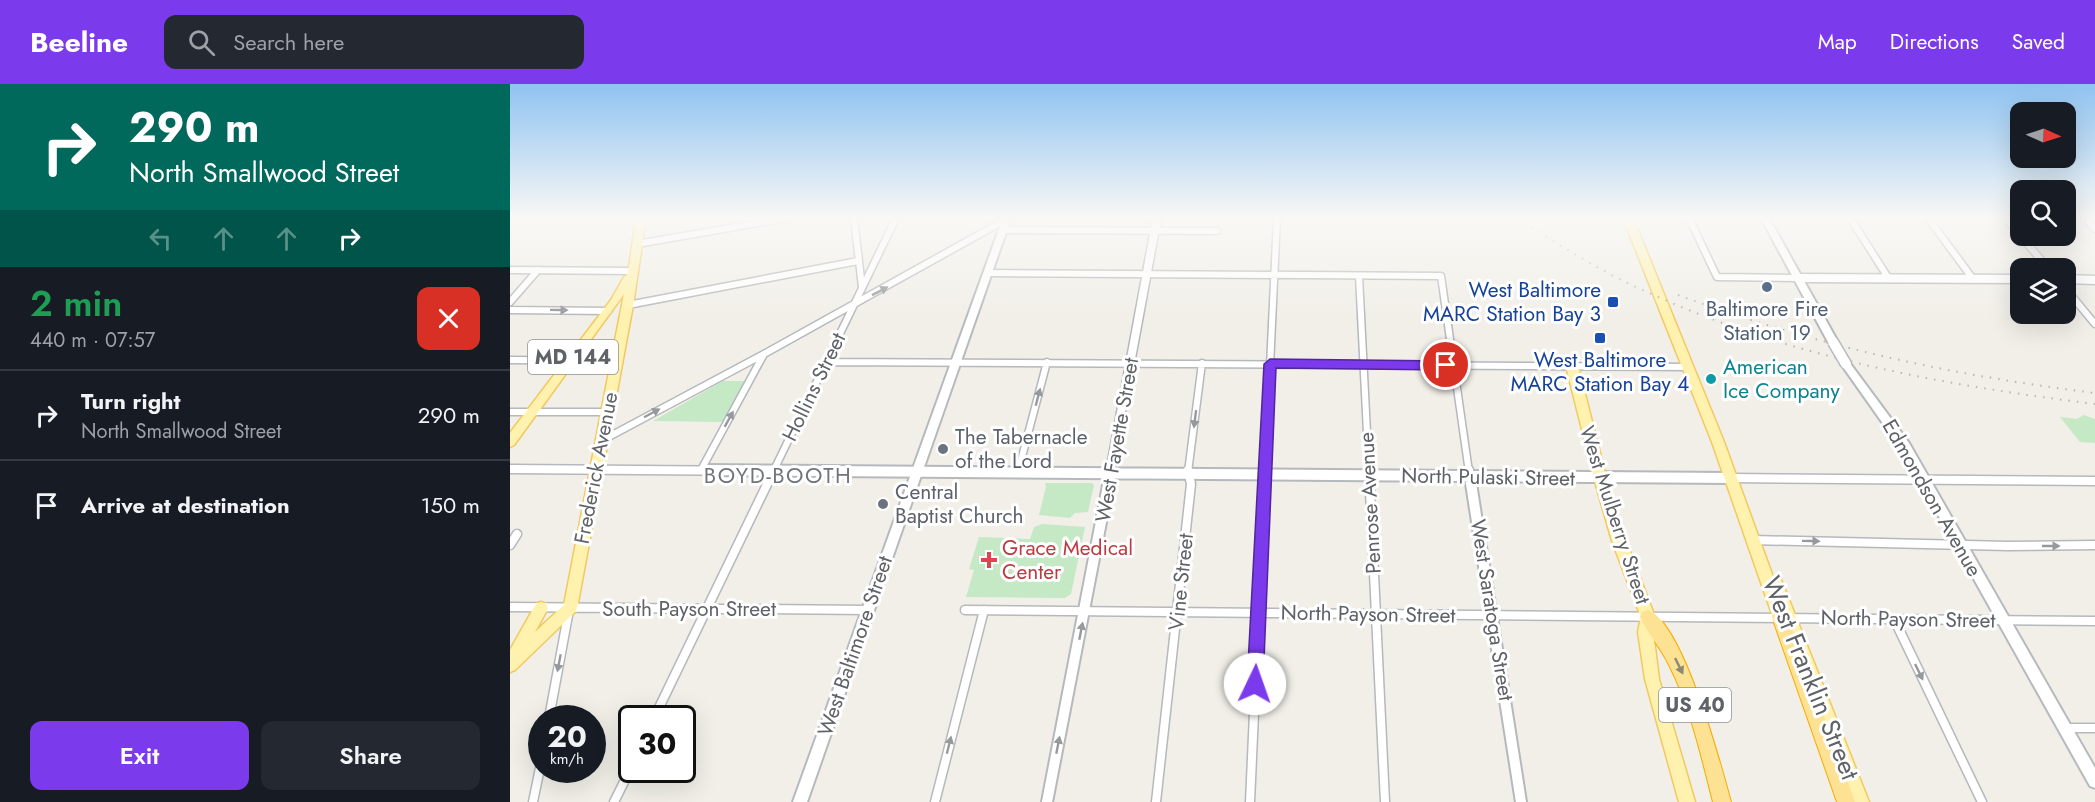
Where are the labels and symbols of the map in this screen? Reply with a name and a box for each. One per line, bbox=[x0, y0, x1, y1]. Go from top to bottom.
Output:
north arrow bbox=[2010, 102, 2076, 168]
place label: West Baltimore MARC Station Bay 3 bbox=[1423, 275, 1601, 329]
marker: Baltimore Fire Station 19 bbox=[1760, 280, 1774, 294]
one-way arrow bbox=[871, 286, 888, 295]
place label: Baltimore Fire Station 19 bbox=[1706, 294, 1829, 348]
marker: West Baltimore MARC Station Bay 3 bbox=[1606, 295, 1620, 309]
one-way arrow bbox=[549, 305, 568, 315]
street label: Hollins Street bbox=[775, 328, 853, 446]
marker: West Baltimore MARC Station Bay 4 bbox=[1593, 331, 1607, 345]
pin bbox=[1420, 339, 1471, 390]
road number: MD 144 bbox=[528, 340, 618, 374]
place label: West Baltimore MARC Station Bay 4 bbox=[1511, 345, 1689, 399]
place label: American Ice Company bbox=[1723, 352, 1841, 406]
street label: West Fayette Street bbox=[1088, 355, 1146, 525]
marker: American Ice Company bbox=[1704, 372, 1718, 386]
one-way arrow bbox=[1033, 387, 1043, 406]
street label: Frederick Avenue bbox=[567, 389, 625, 547]
one-way arrow bbox=[644, 408, 661, 418]
one-way arrow bbox=[1190, 409, 1200, 428]
one-way arrow bbox=[724, 410, 734, 427]
street label: Edmondson Avenue bbox=[1875, 414, 1989, 582]
place label: The Tabernacle of the Lord bbox=[955, 422, 1088, 476]
street label: West Mulberry Street bbox=[1572, 422, 1658, 608]
street label: Penrose Avenue bbox=[1351, 431, 1389, 575]
marker: The Tabernacle of the Lord bbox=[936, 442, 950, 456]
district label: BOYD-BOOTH bbox=[704, 459, 852, 491]
street label: North Pulaski Street bbox=[1401, 460, 1575, 494]
place label: Central Baptist Church bbox=[895, 477, 1023, 531]
marker: Central Baptist Church bbox=[876, 497, 890, 511]
street label: West Saratoga Street bbox=[1463, 517, 1521, 703]
street label: Vine Street bbox=[1161, 532, 1201, 632]
place label: Grace Medical Center bbox=[1002, 533, 1133, 587]
one-way arrow bbox=[1802, 537, 1821, 546]
one-way arrow bbox=[2042, 541, 2061, 551]
marker: Grace Medical Center bbox=[980, 551, 998, 569]
street label: West Baltimore Street bbox=[810, 552, 900, 740]
street label: West Franklin Street bbox=[1753, 570, 1870, 786]
street label: South Payson Street bbox=[602, 594, 776, 624]
street label: North Payson Street bbox=[1280, 597, 1456, 631]
street label: North Payson Street bbox=[1820, 602, 1996, 636]
one-way arrow bbox=[1077, 622, 1086, 641]
position arrow bbox=[1223, 652, 1287, 716]
one-way arrow bbox=[554, 654, 563, 673]
one-way arrow bbox=[1674, 657, 1684, 675]
one-way arrow bbox=[1915, 663, 1924, 680]
road number: US 40 bbox=[1659, 688, 1731, 722]
speed limit sign: 30 bbox=[618, 705, 696, 783]
one-way arrow bbox=[1054, 735, 1063, 754]
one-way arrow bbox=[945, 736, 955, 754]

